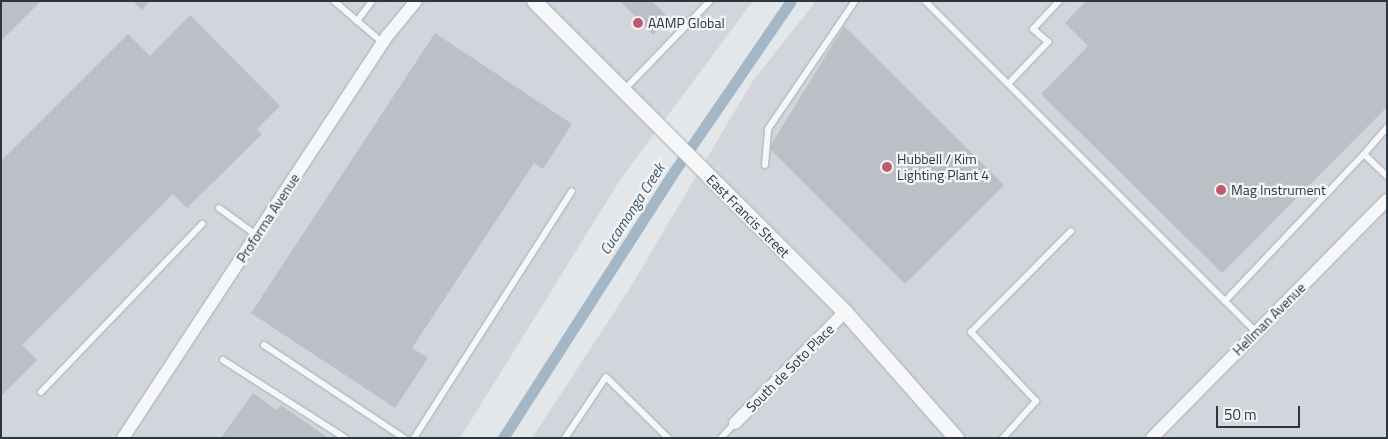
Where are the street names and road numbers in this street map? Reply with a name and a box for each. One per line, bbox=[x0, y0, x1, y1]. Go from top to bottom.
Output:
street label: Proforma Avenue bbox=[233, 170, 303, 266]
street label: East Francis Street bbox=[703, 171, 793, 261]
street label: Hellman Avenue bbox=[1229, 279, 1309, 359]
street label: South de Soto Place bbox=[743, 321, 837, 415]

